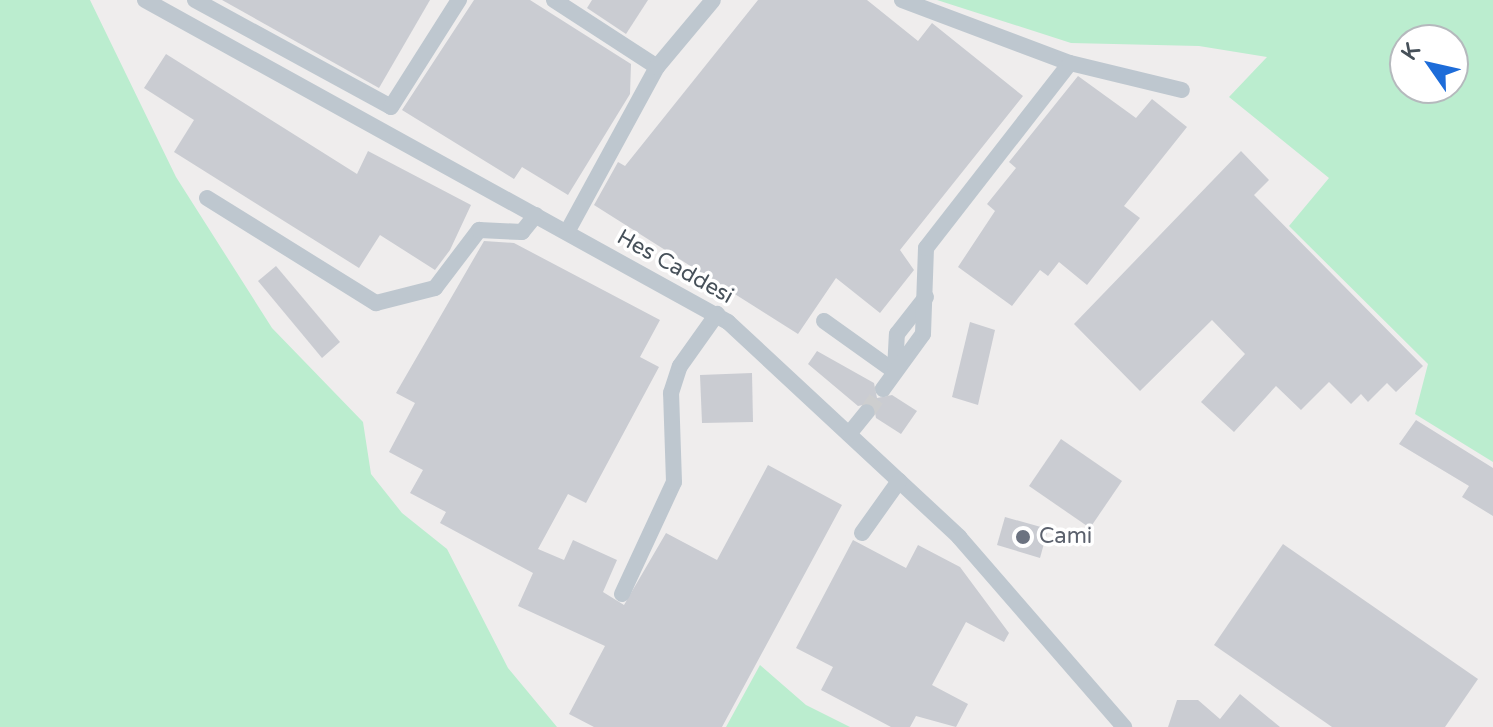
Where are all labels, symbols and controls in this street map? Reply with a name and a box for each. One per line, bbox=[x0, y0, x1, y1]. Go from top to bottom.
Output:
north arrow bbox=[1389, 24, 1469, 104]
text: K bbox=[1396, 38, 1426, 65]
street label: Hes Caddesi bbox=[612, 224, 738, 310]
place label: Cami bbox=[1039, 524, 1092, 550]
marker: Cami bbox=[1014, 528, 1032, 546]

